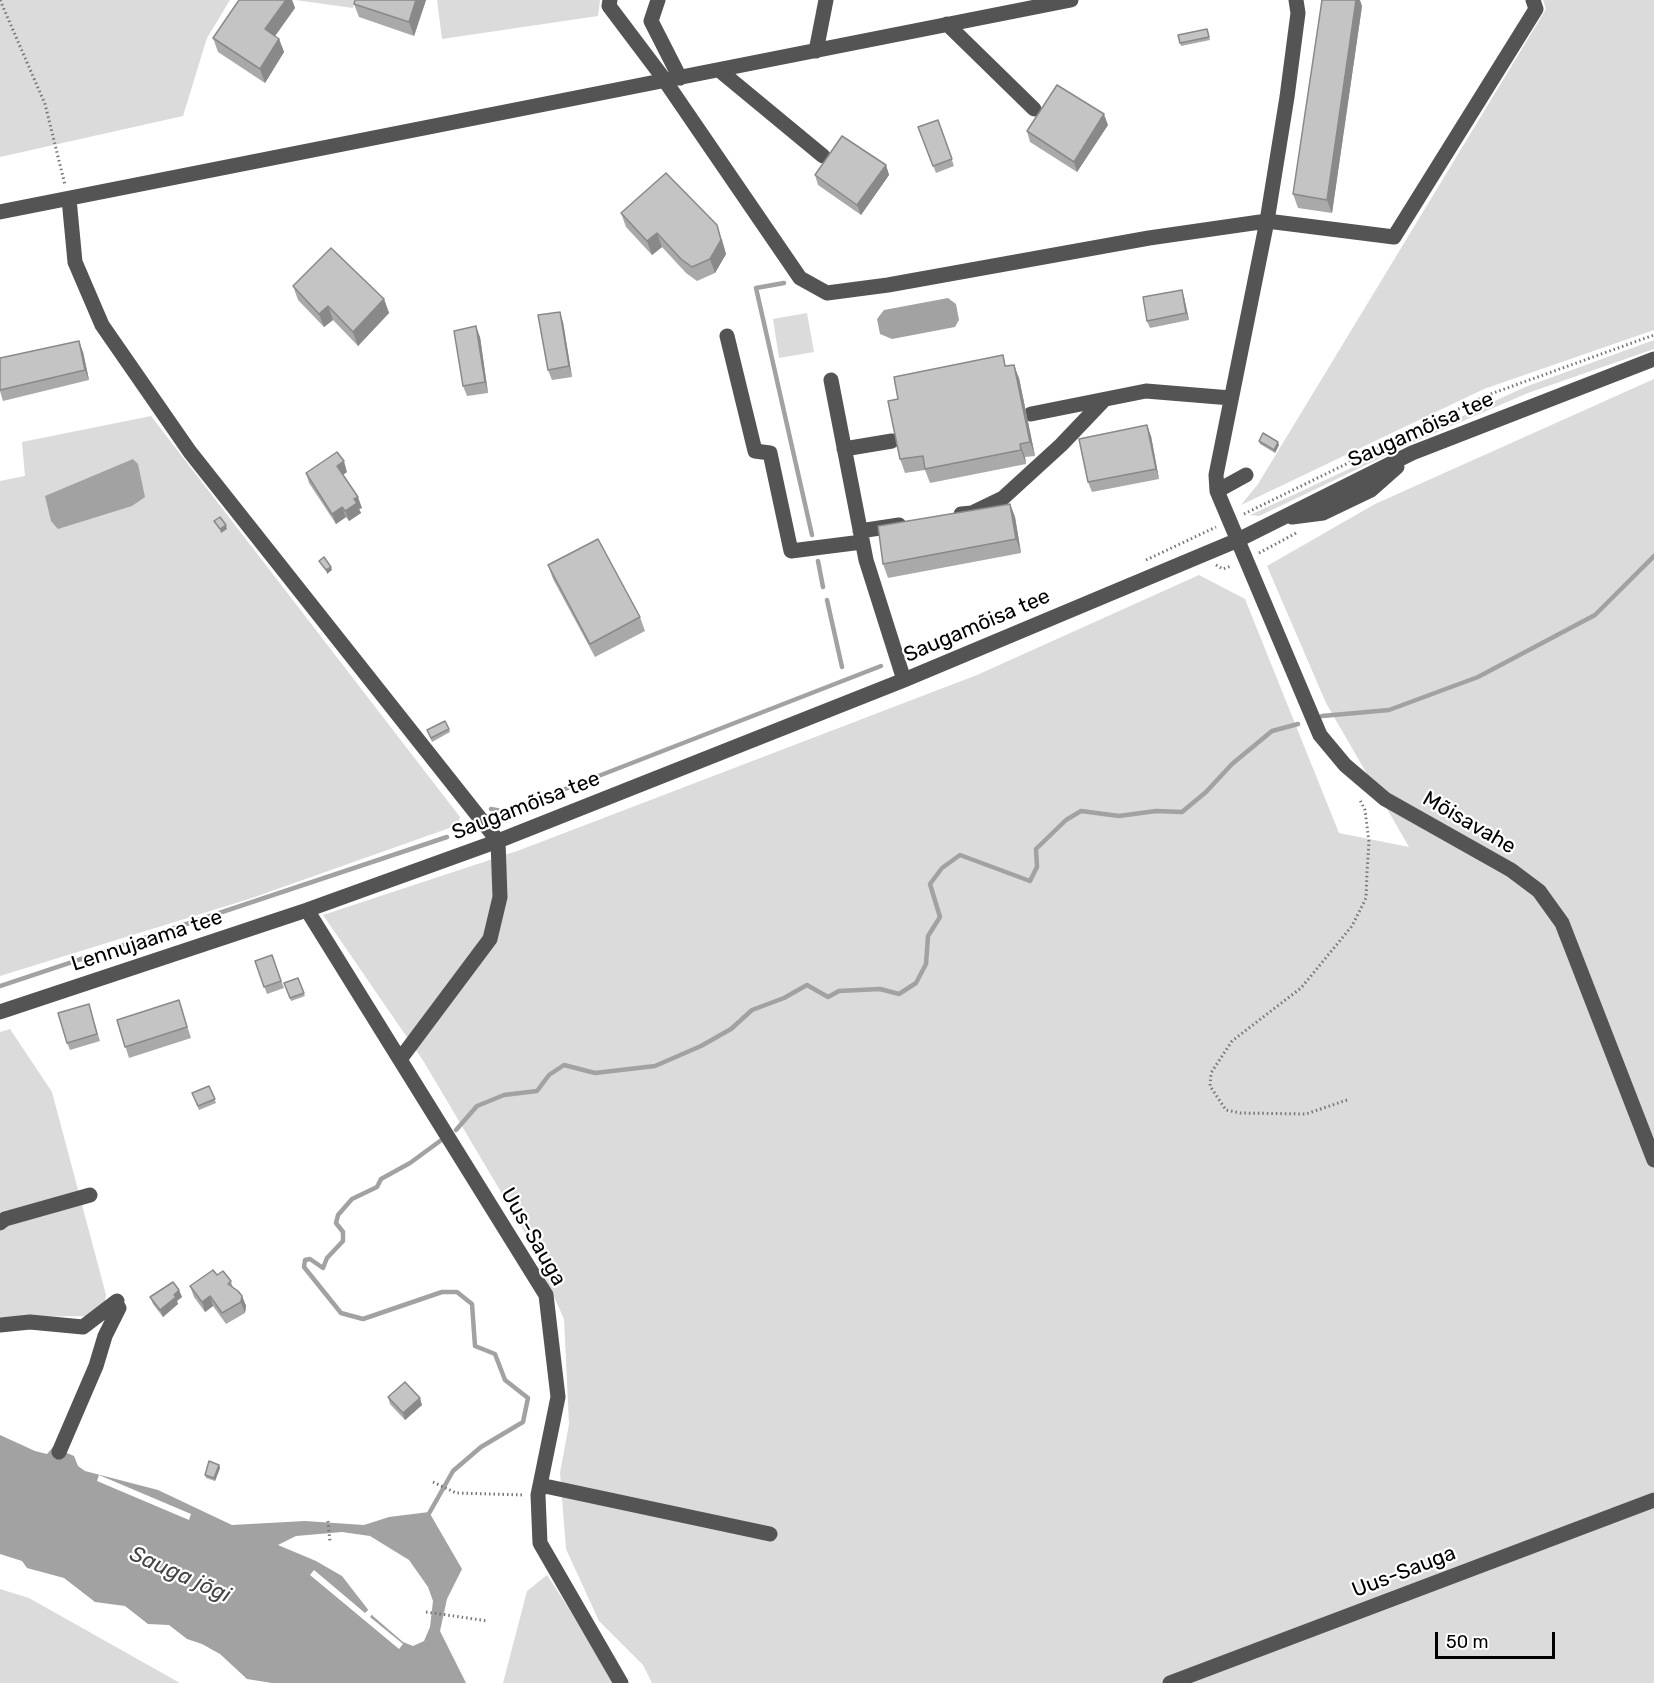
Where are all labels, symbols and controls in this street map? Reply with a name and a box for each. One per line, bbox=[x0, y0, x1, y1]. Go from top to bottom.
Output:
street label: Saugamõisa tee bbox=[1344, 387, 1498, 473]
street label: Saugamõisa tee bbox=[900, 584, 1054, 668]
street label: Saugamõisa tee bbox=[448, 766, 604, 846]
street label: Mõisavahe bbox=[1418, 786, 1520, 860]
street label: Lennujaama tee bbox=[68, 905, 226, 977]
street label: Uus-Sauga bbox=[495, 1184, 571, 1290]
water label: Sauga jõgi bbox=[125, 1541, 235, 1609]
street label: Uus-Sauga bbox=[1349, 1541, 1459, 1603]
scale bar bbox=[1438, 1620, 1558, 1658]
text: 50 m bbox=[1446, 1631, 1489, 1653]

